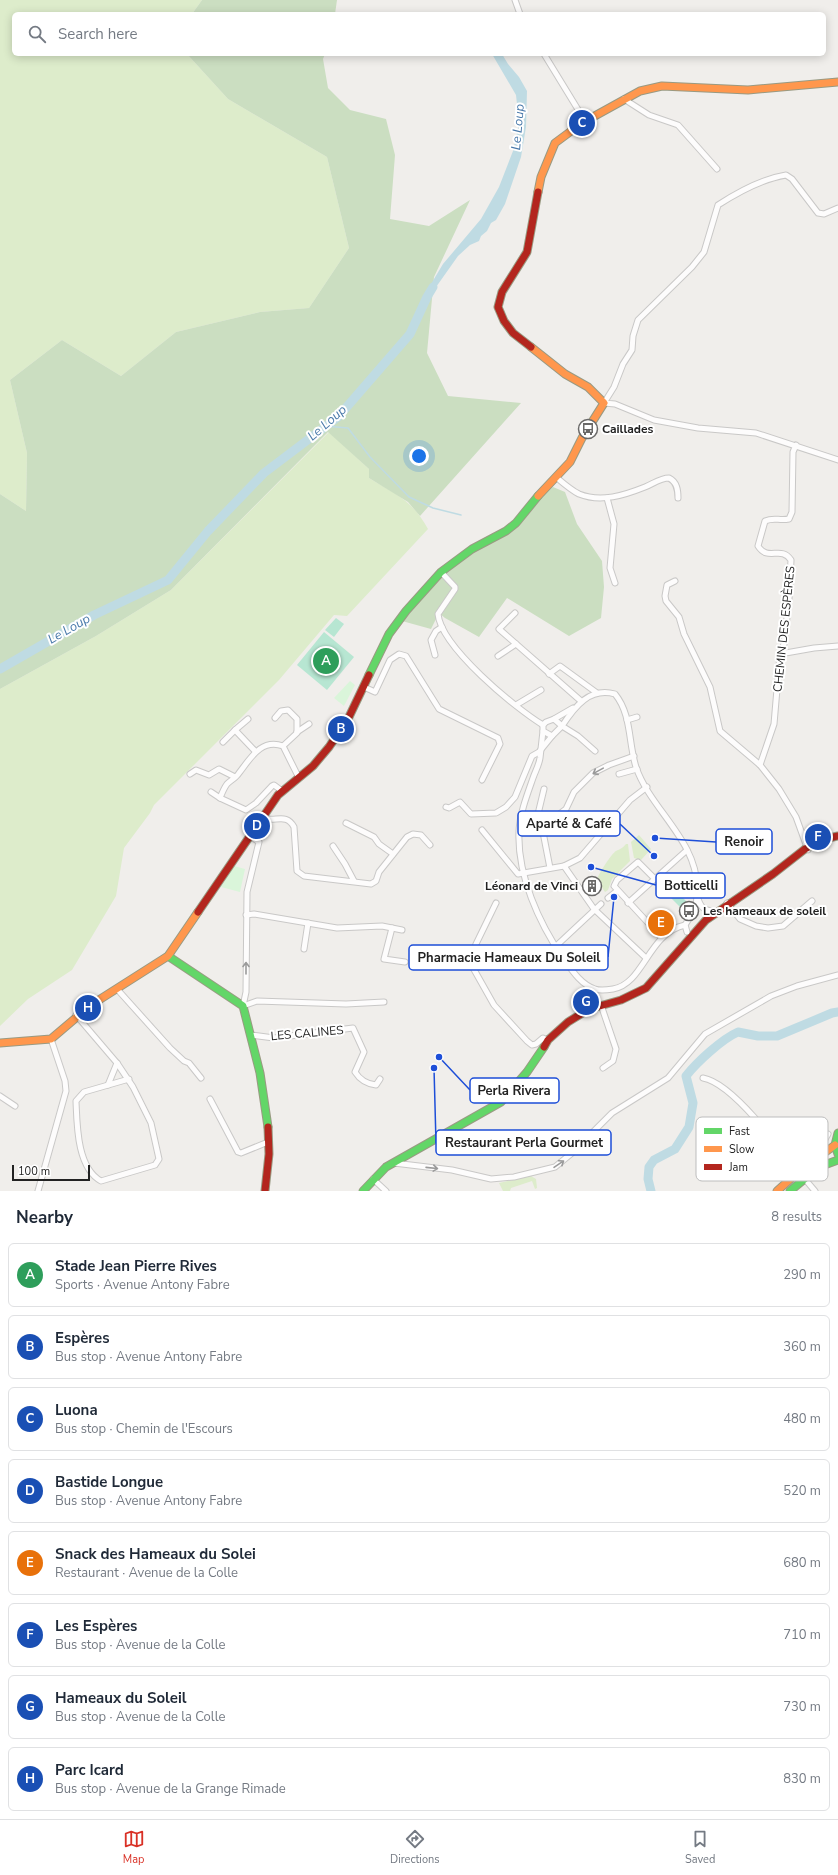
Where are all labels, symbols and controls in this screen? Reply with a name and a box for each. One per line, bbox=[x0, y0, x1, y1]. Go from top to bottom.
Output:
search box bbox=[12, 12, 826, 56]
icon: search bbox=[26, 23, 48, 45]
text: Search here bbox=[58, 24, 138, 44]
water label: Le Loup bbox=[507, 103, 529, 151]
pin: C bbox=[569, 108, 595, 138]
water label: Le Loup bbox=[304, 401, 350, 445]
bus stop icon: Caillades bbox=[577, 418, 599, 440]
place label: Caillades bbox=[602, 421, 653, 437]
your location bbox=[409, 446, 429, 466]
street label: CHEMIN DES ESPÈRES bbox=[769, 565, 799, 693]
water label: Le Loup bbox=[44, 610, 94, 648]
pin: A bbox=[313, 646, 339, 676]
pin: B bbox=[328, 714, 354, 744]
one-way arrow bbox=[592, 767, 604, 775]
pin: D bbox=[244, 811, 270, 841]
callout: Aparté & Café bbox=[518, 811, 620, 836]
text: Aparté & Café bbox=[526, 815, 612, 833]
pin: F bbox=[805, 822, 831, 852]
callout: Renoir bbox=[716, 829, 772, 854]
text: Renoir bbox=[724, 833, 765, 851]
callout: Botticelli bbox=[656, 873, 725, 898]
building icon: Léonard de Vinci bbox=[581, 875, 603, 897]
text: Botticelli bbox=[664, 877, 718, 895]
place label: Léonard de Vinci bbox=[485, 878, 578, 894]
bus stop icon: Les hameaux de soleil bbox=[678, 900, 700, 922]
place label: Les hameaux de soleil bbox=[703, 903, 826, 919]
pin: E bbox=[648, 908, 674, 938]
callout: Pharmacie Hameaux Du Soleil bbox=[409, 945, 608, 970]
text: Pharmacie Hameaux Du Soleil bbox=[418, 949, 601, 967]
one-way arrow bbox=[242, 962, 250, 975]
pin: G bbox=[573, 987, 599, 1017]
pin: H bbox=[75, 993, 101, 1023]
street label: LES CALINES bbox=[270, 1022, 344, 1044]
callout: Perla Rivera bbox=[470, 1078, 559, 1103]
text: Perla Rivera bbox=[477, 1082, 551, 1100]
legend bbox=[696, 1117, 828, 1181]
text: Fast bbox=[729, 1124, 750, 1139]
callout: Restaurant Perla Gourmet bbox=[436, 1130, 611, 1155]
text: Restaurant Perla Gourmet bbox=[445, 1134, 604, 1152]
text: Slow bbox=[729, 1142, 754, 1157]
one-way arrow bbox=[553, 1159, 564, 1168]
text: Jam bbox=[728, 1160, 748, 1175]
scale bar bbox=[12, 1163, 90, 1182]
text: 100 m bbox=[18, 1164, 50, 1179]
one-way arrow bbox=[425, 1164, 438, 1171]
text: Nearby bbox=[16, 1206, 73, 1229]
text: 8 results bbox=[771, 1208, 822, 1226]
text: Stade Jean Pierre Rives bbox=[55, 1256, 217, 1276]
text: A bbox=[25, 1266, 35, 1284]
text: 290 m bbox=[783, 1266, 821, 1284]
text: Sports · Avenue Antony Fabre bbox=[55, 1276, 230, 1294]
text: Espères bbox=[55, 1328, 110, 1348]
text: B bbox=[26, 1338, 34, 1356]
text: 360 m bbox=[783, 1338, 821, 1356]
text: Bus stop · Avenue Antony Fabre bbox=[55, 1348, 242, 1366]
text: Luona bbox=[55, 1400, 98, 1420]
text: C bbox=[26, 1410, 34, 1428]
text: 480 m bbox=[783, 1410, 821, 1428]
text: Bus stop · Chemin de l'Escours bbox=[55, 1420, 233, 1438]
text: Bastide Longue bbox=[55, 1472, 163, 1492]
text: D bbox=[25, 1482, 35, 1500]
text: 520 m bbox=[783, 1482, 821, 1500]
text: Bus stop · Avenue Antony Fabre bbox=[55, 1492, 242, 1510]
text: Snack des Hameaux du Solei bbox=[55, 1544, 256, 1564]
text: E bbox=[26, 1554, 34, 1572]
text: 680 m bbox=[783, 1554, 821, 1572]
text: Restaurant · Avenue de la Colle bbox=[55, 1564, 238, 1582]
text: Les Espères bbox=[55, 1616, 137, 1636]
text: F bbox=[26, 1626, 34, 1644]
text: 710 m bbox=[783, 1626, 821, 1644]
text: Bus stop · Avenue de la Colle bbox=[55, 1636, 225, 1654]
text: Hameaux du Soleil bbox=[55, 1688, 187, 1708]
text: G bbox=[25, 1698, 35, 1716]
text: 730 m bbox=[783, 1698, 821, 1716]
text: Bus stop · Avenue de la Colle bbox=[55, 1708, 225, 1726]
text: Parc Icard bbox=[55, 1760, 124, 1780]
text: H bbox=[25, 1770, 35, 1788]
text: 830 m bbox=[783, 1770, 821, 1788]
text: Bus stop · Avenue de la Grange Rimade bbox=[55, 1780, 286, 1798]
tab: Map bbox=[123, 1828, 145, 1867]
tab: Directions bbox=[390, 1828, 440, 1867]
tab: Saved bbox=[685, 1828, 715, 1867]

